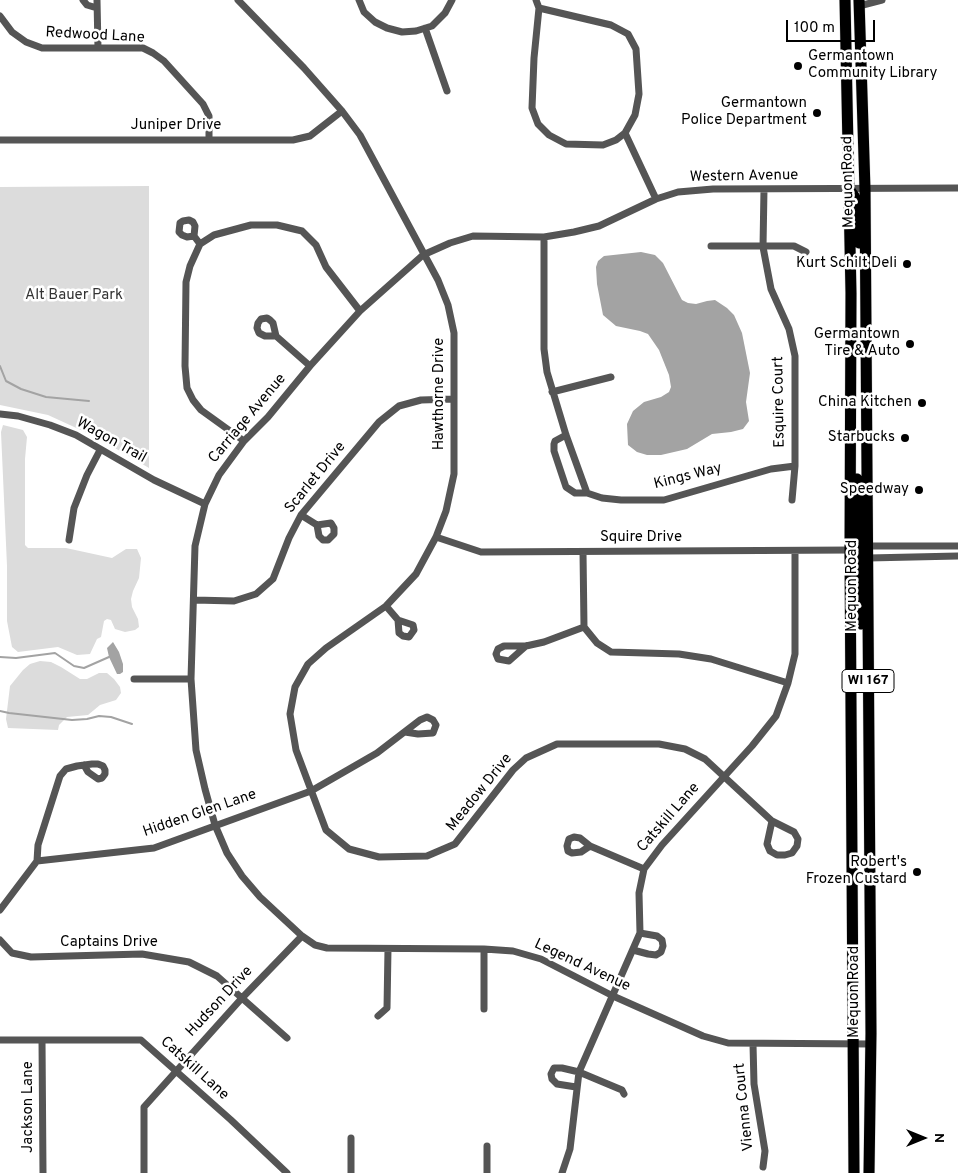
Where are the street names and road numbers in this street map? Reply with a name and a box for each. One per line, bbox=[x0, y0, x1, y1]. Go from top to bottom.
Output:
street label: Redwood Lane bbox=[45, 24, 145, 48]
street label: Juniper Drive bbox=[131, 117, 221, 135]
street label: Mequon Road bbox=[839, 136, 859, 228]
street label: Western Avenue bbox=[689, 167, 799, 187]
street label: Hawthorne Drive bbox=[431, 338, 449, 450]
street label: Esquire Court bbox=[770, 356, 790, 448]
street label: Carriage Avenue bbox=[205, 371, 291, 467]
street label: Wagon Trail bbox=[73, 414, 149, 468]
street label: Scarlet Drive bbox=[282, 439, 350, 517]
street label: Kings Way bbox=[652, 460, 724, 494]
street label: Squire Drive bbox=[600, 529, 682, 547]
street label: Mequon Road bbox=[844, 540, 862, 632]
road number: WI 167 bbox=[842, 669, 894, 692]
street label: Meadow Drive bbox=[443, 751, 517, 835]
street label: Catskill Lane bbox=[634, 780, 704, 856]
street label: Hidden Glen Lane bbox=[141, 786, 259, 842]
street label: Captains Drive bbox=[60, 934, 158, 952]
street label: Legend Avenue bbox=[531, 936, 633, 996]
street label: Mequon Road bbox=[846, 946, 864, 1038]
street label: Hudson Drive bbox=[183, 963, 257, 1041]
street label: Catskill Lane bbox=[156, 1033, 232, 1105]
street label: Jackson Lane bbox=[20, 1061, 38, 1153]
street label: Vienna Court bbox=[731, 1062, 759, 1152]

